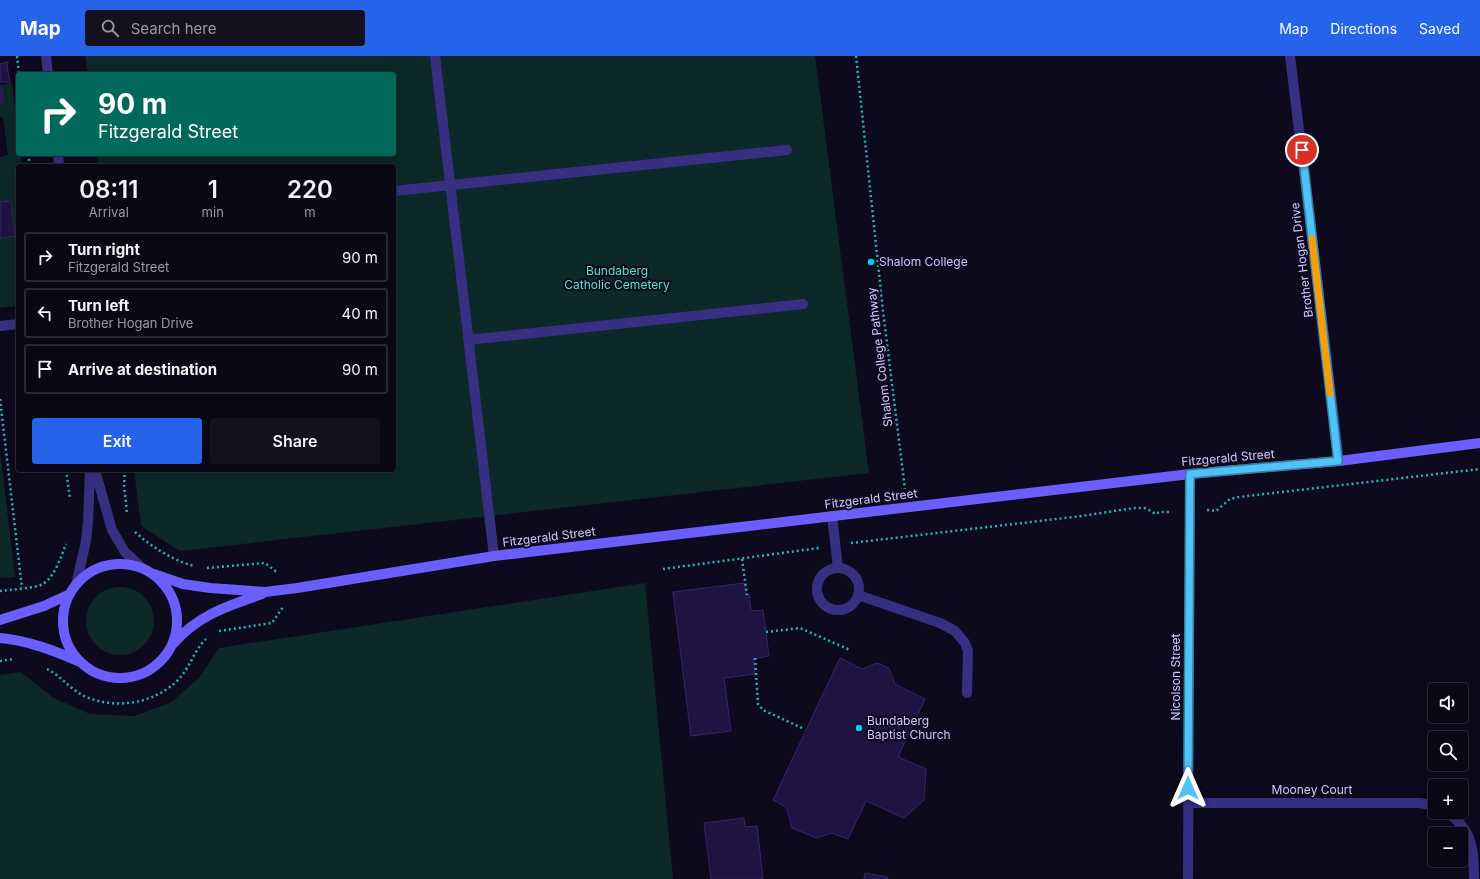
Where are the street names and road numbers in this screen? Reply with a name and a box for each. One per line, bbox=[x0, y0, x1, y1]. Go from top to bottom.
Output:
street label: Brother Hogan Drive bbox=[1287, 202, 1316, 318]
street label: Shalom College Pathway bbox=[863, 286, 896, 428]
street label: Fitzgerald Street bbox=[1181, 446, 1275, 469]
street label: Fitzgerald Street bbox=[824, 485, 918, 512]
street label: Fitzgerald Street bbox=[502, 523, 596, 550]
street label: Nicolson Street bbox=[1168, 634, 1183, 720]
street label: Mooney Court bbox=[1272, 782, 1353, 797]

